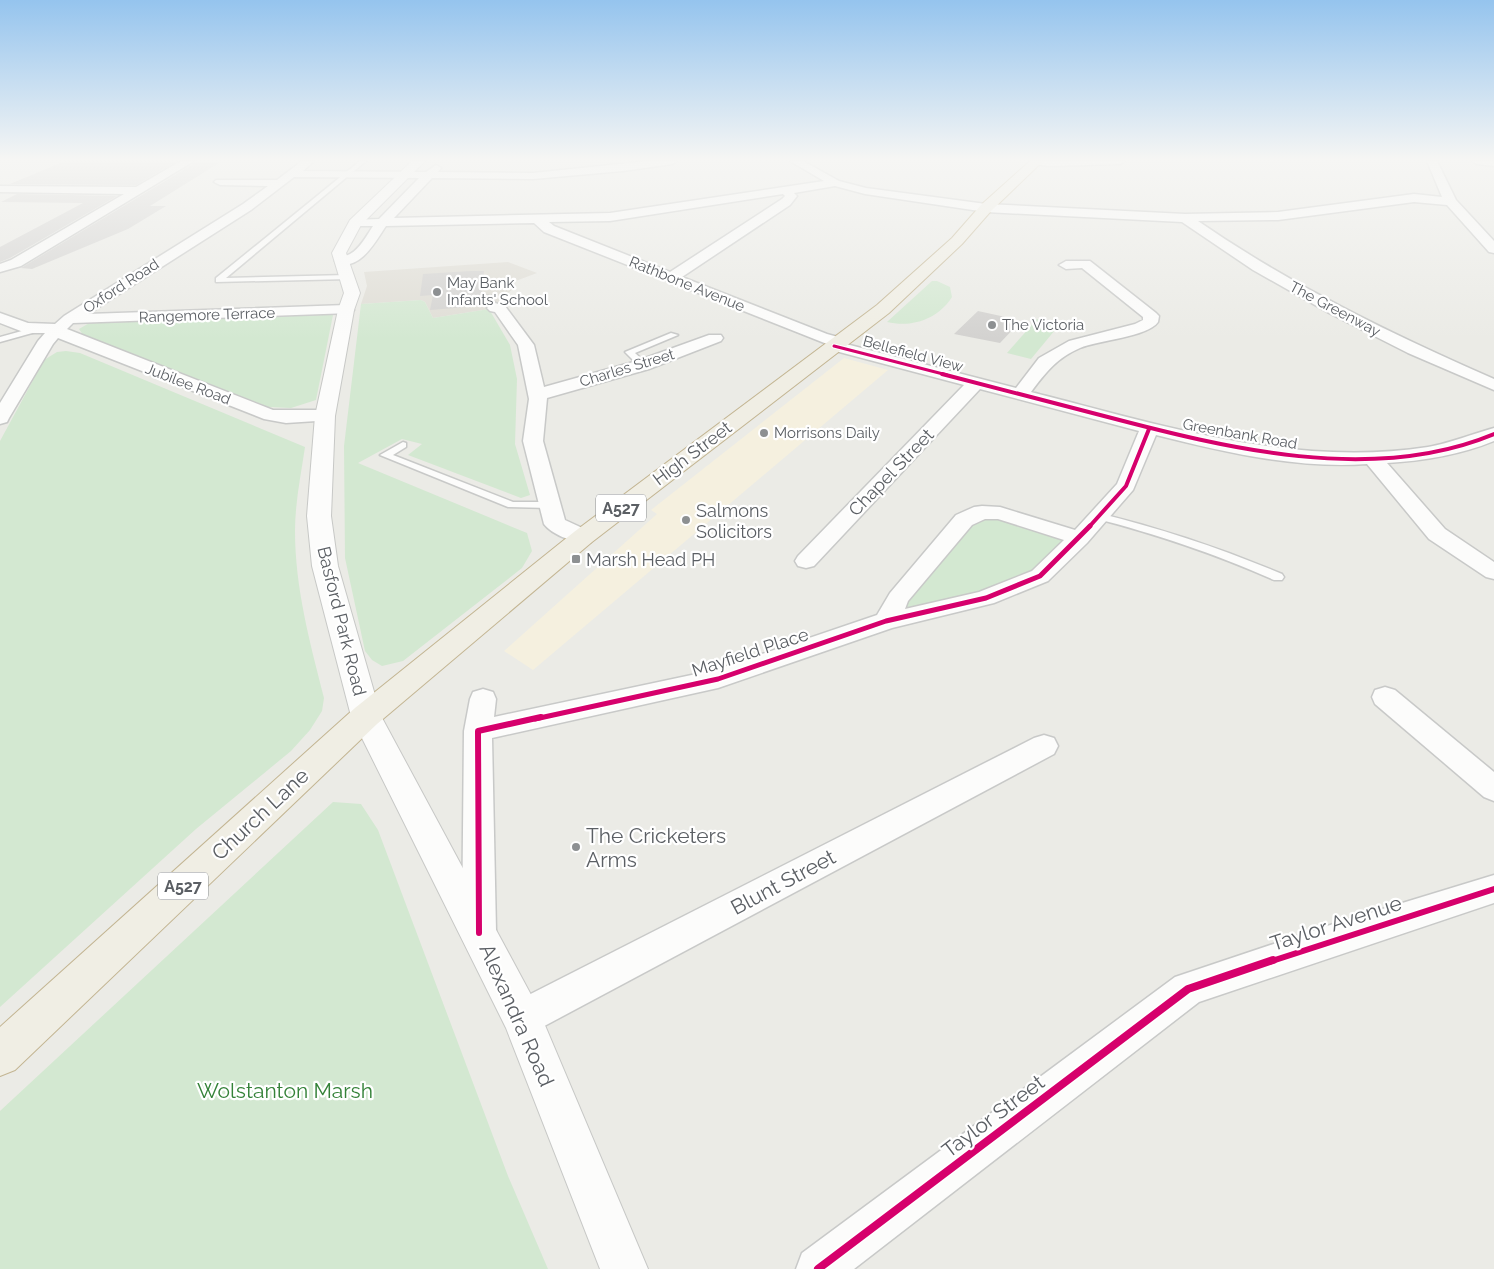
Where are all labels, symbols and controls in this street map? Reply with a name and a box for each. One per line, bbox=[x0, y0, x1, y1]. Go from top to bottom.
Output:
street label: Rathbone Avenue bbox=[626, 253, 748, 316]
street label: Oxford Road bbox=[80, 255, 162, 317]
place label: May Bank Infants' School bbox=[447, 274, 549, 309]
street label: The Greenway bbox=[1286, 277, 1384, 341]
marker: May Bank Infants' School bbox=[431, 286, 443, 298]
street label: Rangemore Terrace bbox=[138, 304, 276, 326]
place label: The Victoria bbox=[1002, 316, 1084, 334]
marker: The Victoria bbox=[986, 319, 998, 331]
street label: Bellefield View bbox=[861, 332, 965, 376]
street label: Charles Street bbox=[577, 345, 677, 391]
street label: Jubilee Road bbox=[143, 359, 233, 409]
street label: Greenbank Road bbox=[1181, 415, 1299, 453]
street label: High Street bbox=[648, 417, 736, 489]
place label: Morrisons Daily bbox=[774, 424, 880, 442]
street label: Chapel Street bbox=[844, 424, 938, 520]
marker: Morrisons Daily bbox=[758, 427, 770, 439]
road number: A527 bbox=[596, 494, 646, 522]
place label: Salmons Solicitors bbox=[696, 500, 772, 542]
marker: Salmons Solicitors bbox=[680, 514, 692, 526]
street label: Basford Park Road bbox=[313, 544, 371, 698]
place label: Marsh Head PH bbox=[586, 549, 715, 570]
marker: Marsh Head PH bbox=[570, 553, 582, 565]
street label: Mayfield Place bbox=[689, 623, 811, 681]
street label: Church Lane bbox=[206, 763, 314, 865]
place label: The Cricketers Arms bbox=[586, 823, 726, 872]
marker: The Cricketers Arms bbox=[570, 841, 582, 853]
street label: Blunt Street bbox=[726, 844, 840, 920]
road number: A527 bbox=[158, 872, 208, 899]
street label: Taylor Avenue bbox=[1267, 890, 1405, 956]
street label: Alexandra Road bbox=[474, 940, 560, 1090]
street label: Taylor Street bbox=[937, 1069, 1049, 1163]
park label: Wolstanton Marsh bbox=[197, 1078, 373, 1103]

